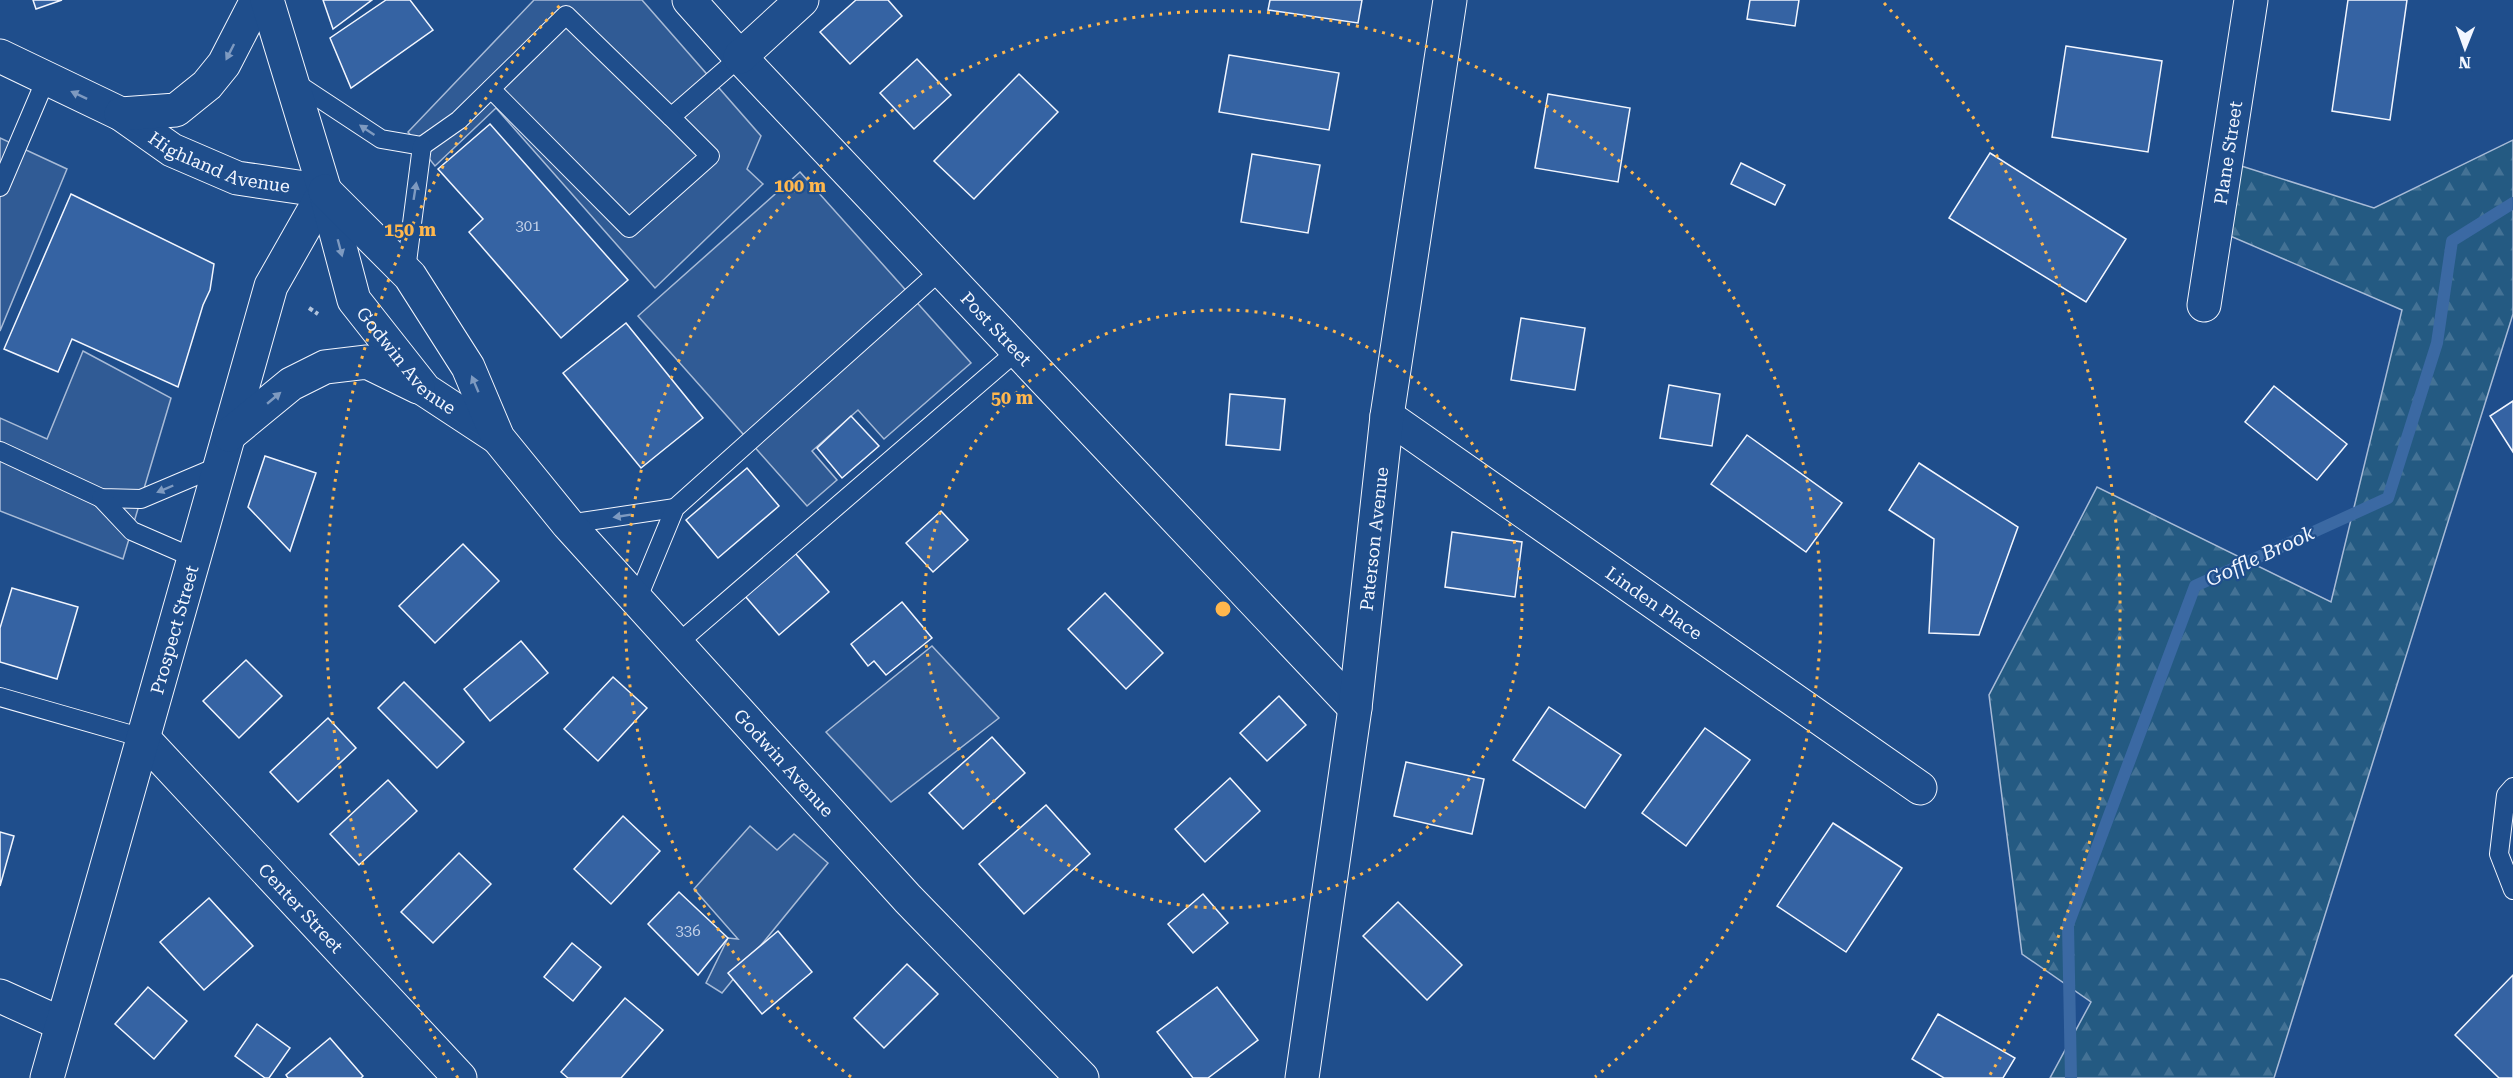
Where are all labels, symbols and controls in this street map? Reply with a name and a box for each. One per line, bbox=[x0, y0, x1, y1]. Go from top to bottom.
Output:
north arrow bbox=[2435, 18, 2495, 78]
one-way arrow bbox=[225, 44, 235, 61]
text: N bbox=[2458, 53, 2471, 72]
one-way arrow bbox=[71, 90, 88, 99]
street label: Plane Street bbox=[2209, 99, 2246, 206]
one-way arrow bbox=[358, 124, 375, 135]
street label: Highland Avenue bbox=[145, 127, 292, 196]
text: 100 m bbox=[774, 175, 827, 196]
one-way arrow bbox=[410, 182, 419, 201]
house number: 301 bbox=[515, 217, 541, 235]
text: 150 m bbox=[384, 219, 437, 240]
one-way arrow bbox=[336, 239, 345, 257]
street label: Post Street bbox=[957, 287, 1037, 370]
street label: Godwin Avenue bbox=[353, 302, 460, 418]
one-way arrow bbox=[470, 375, 480, 393]
text: 50 m bbox=[991, 387, 1034, 408]
one-way arrow bbox=[266, 392, 281, 405]
street label: Paterson Avenue bbox=[1355, 466, 1392, 612]
one-way arrow bbox=[155, 484, 173, 494]
one-way arrow bbox=[612, 511, 631, 520]
water label: Goffle Brook bbox=[2202, 520, 2318, 592]
street label: Prospect Street bbox=[146, 562, 202, 697]
street label: Linden Place bbox=[1602, 562, 1707, 644]
centre of rings bbox=[1213, 599, 1233, 619]
street label: Godwin Avenue bbox=[730, 704, 839, 821]
street label: Center Street bbox=[254, 859, 348, 957]
house number: 336 bbox=[675, 922, 701, 940]

